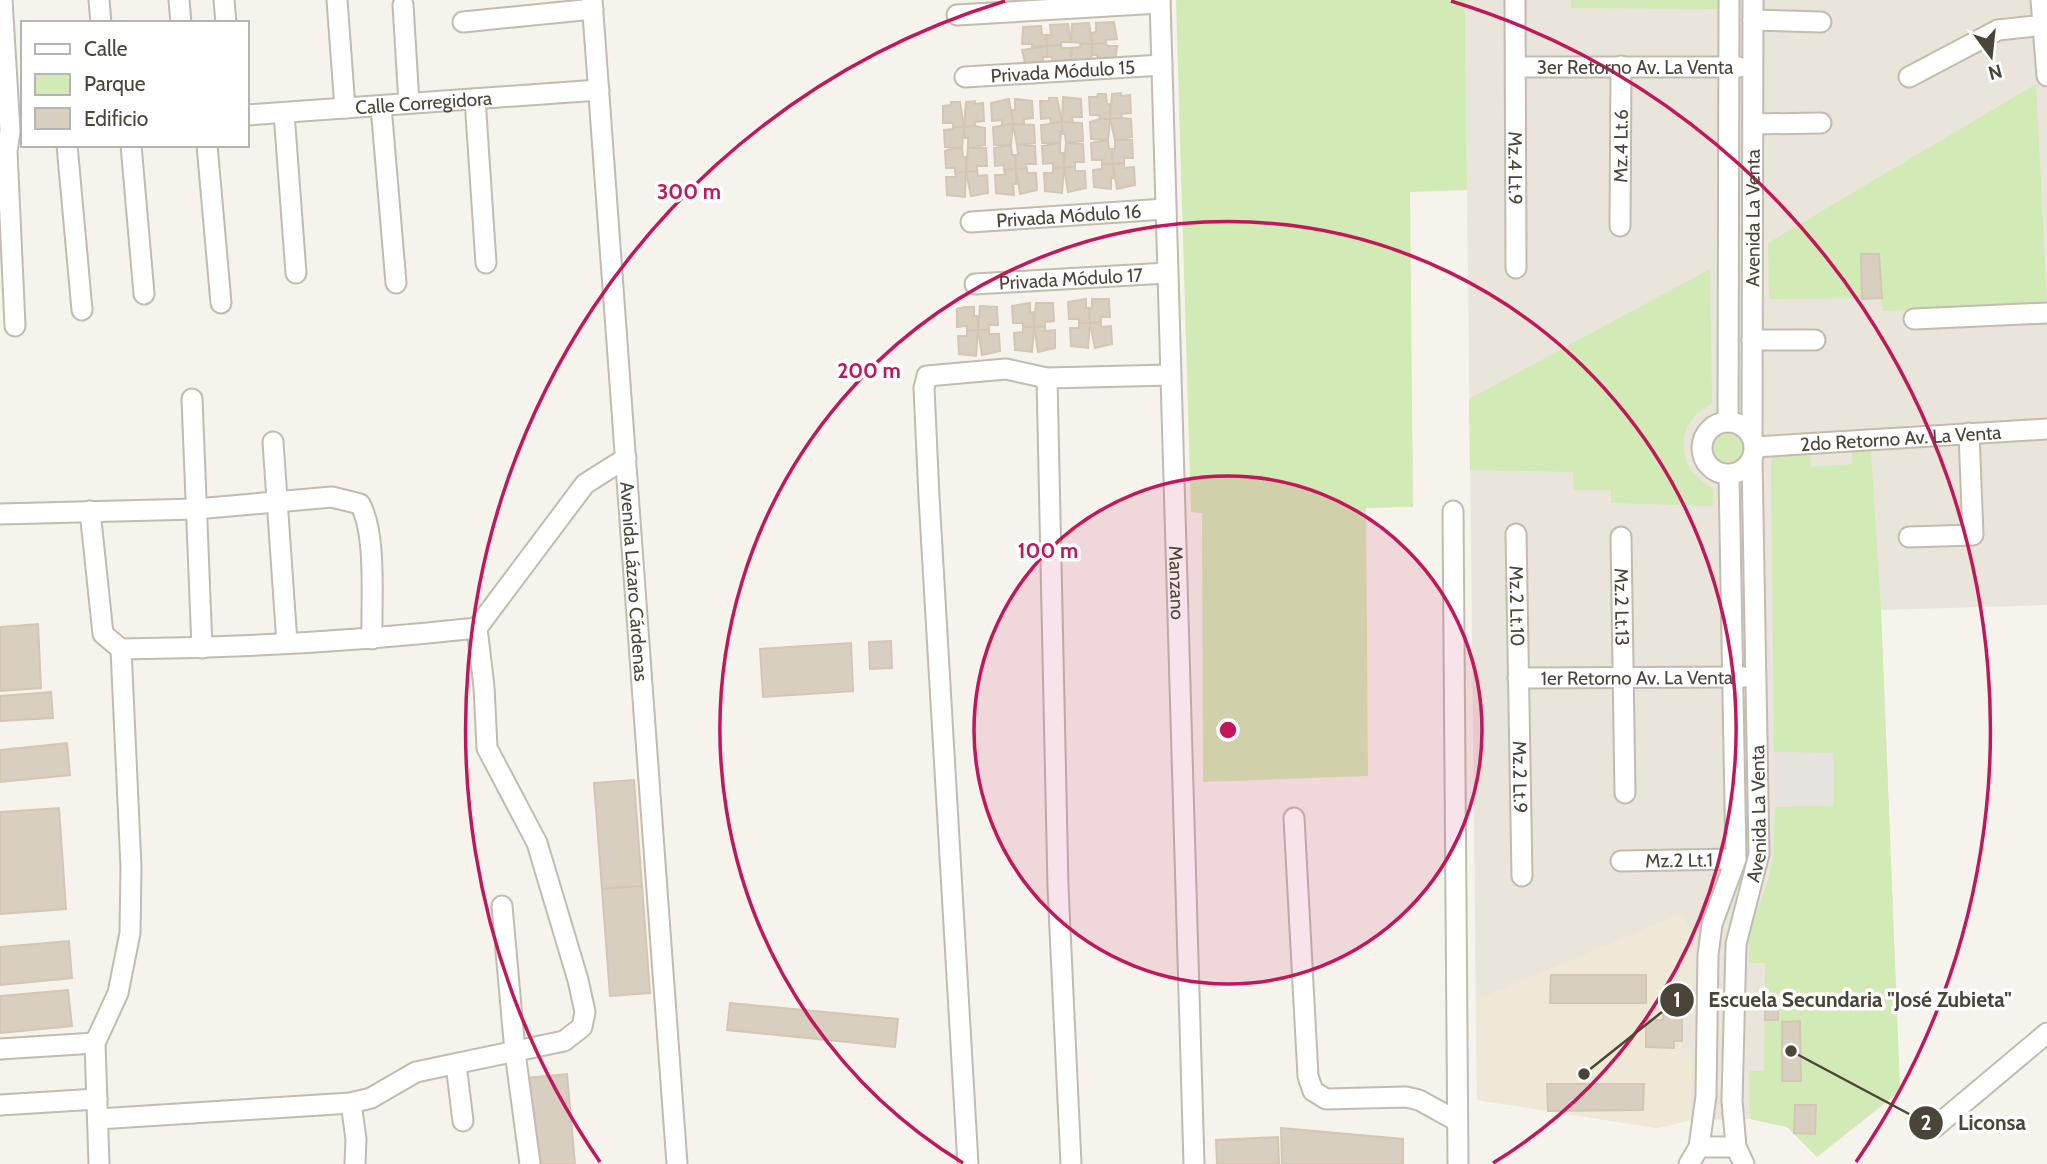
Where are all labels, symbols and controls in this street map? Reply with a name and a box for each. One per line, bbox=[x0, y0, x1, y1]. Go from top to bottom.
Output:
legend bbox=[21, 21, 248, 147]
north arrow bbox=[1956, 21, 2026, 91]
text: Calle bbox=[84, 36, 128, 61]
street label: Privada Módulo 15 bbox=[990, 56, 1136, 87]
street label: 3er Retorno Av. La Venta bbox=[1537, 56, 1733, 79]
text: N bbox=[1986, 59, 2005, 85]
text: Parque bbox=[84, 71, 146, 96]
street label: Calle Corregidora bbox=[354, 87, 493, 119]
text: Edificio bbox=[84, 106, 148, 131]
street label: Mz.4 Lt.6 bbox=[1609, 109, 1633, 183]
street label: Mz.4 Lt.9 bbox=[1503, 131, 1527, 205]
street label: Avenida La Venta bbox=[1741, 149, 1765, 287]
text: 300 m bbox=[657, 179, 721, 204]
street label: Privada Módulo 16 bbox=[996, 200, 1142, 232]
street label: Privada Módulo 17 bbox=[998, 263, 1144, 295]
text: 200 m bbox=[837, 358, 901, 383]
street label: 2do Retorno Av. La Venta bbox=[1799, 421, 2002, 456]
street label: Avenida Lázaro Cárdenas bbox=[615, 481, 653, 682]
text: 100 m bbox=[1018, 538, 1078, 563]
street label: Manzano bbox=[1164, 545, 1189, 620]
street label: Mz.2 Lt.10 bbox=[1505, 565, 1529, 647]
street label: Mz.2 Lt.13 bbox=[1609, 568, 1634, 646]
street label: 1er Retorno Av. La Venta bbox=[1541, 666, 1733, 690]
centre of rings bbox=[1216, 718, 1240, 742]
street label: Mz.2 Lt.9 bbox=[1508, 740, 1532, 814]
street label: Avenida La Venta bbox=[1741, 745, 1771, 885]
street label: Mz.2 Lt.1 bbox=[1645, 848, 1713, 873]
callout: Escuela Secundaria "José Zubieta" bbox=[1660, 979, 2026, 1021]
text: 1 bbox=[1673, 987, 1681, 1012]
text: Escuela Secundaria "José Zubieta" bbox=[1708, 987, 2012, 1012]
callout: Liconsa bbox=[1909, 1102, 2040, 1144]
text: 2 bbox=[1920, 1110, 1932, 1135]
text: Liconsa bbox=[1958, 1110, 2026, 1135]

